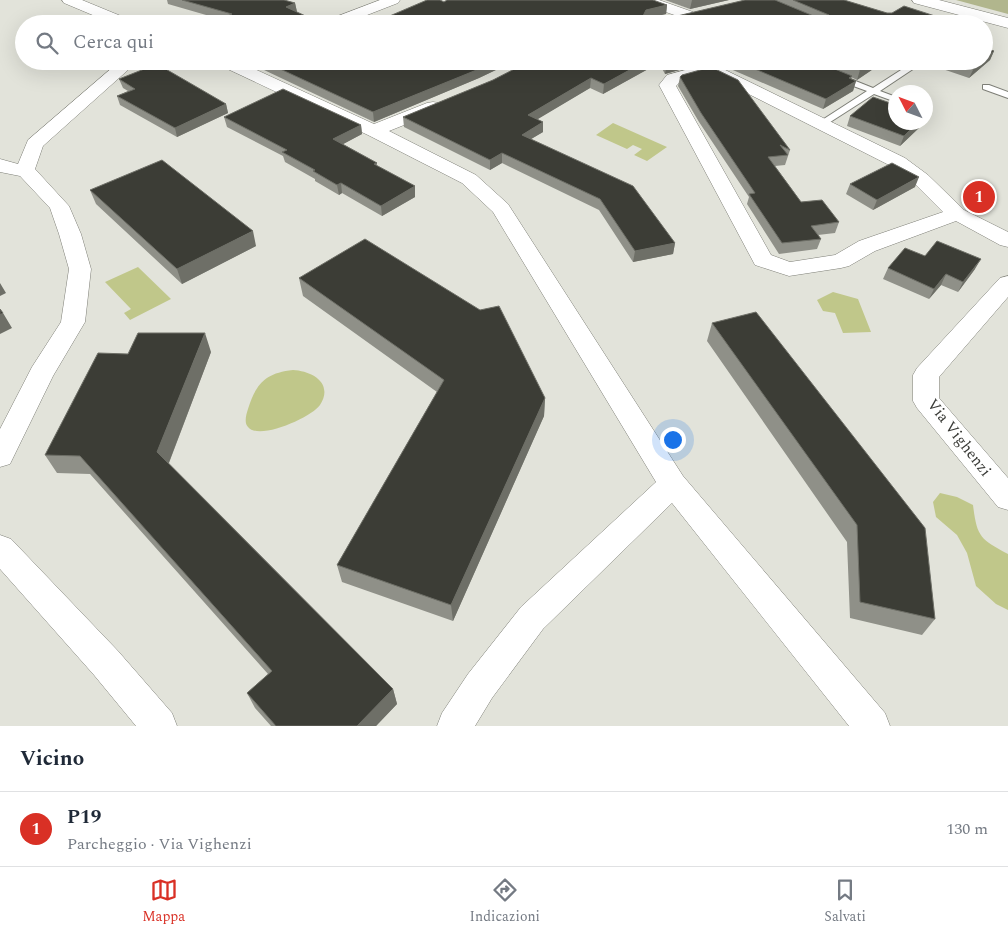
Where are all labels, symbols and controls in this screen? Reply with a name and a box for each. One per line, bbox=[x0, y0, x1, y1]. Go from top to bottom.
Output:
search box bbox=[15, 15, 993, 70]
text: Cerca qui bbox=[73, 28, 154, 57]
icon: search bbox=[33, 29, 61, 57]
north arrow bbox=[888, 85, 933, 130]
pin: 1 bbox=[963, 178, 995, 216]
street label: Via Vighenzi bbox=[921, 394, 997, 482]
your location bbox=[660, 427, 686, 453]
text: Vicino bbox=[20, 743, 84, 775]
text: P19 bbox=[67, 803, 101, 832]
text: 1 bbox=[32, 817, 40, 841]
text: 130 m bbox=[946, 817, 988, 841]
text: Parcheggio · Via Vighenzi bbox=[67, 832, 252, 856]
tab: Mappa bbox=[142, 876, 185, 927]
tab: Indicazioni bbox=[470, 876, 540, 927]
tab: Salvati bbox=[824, 876, 866, 927]

